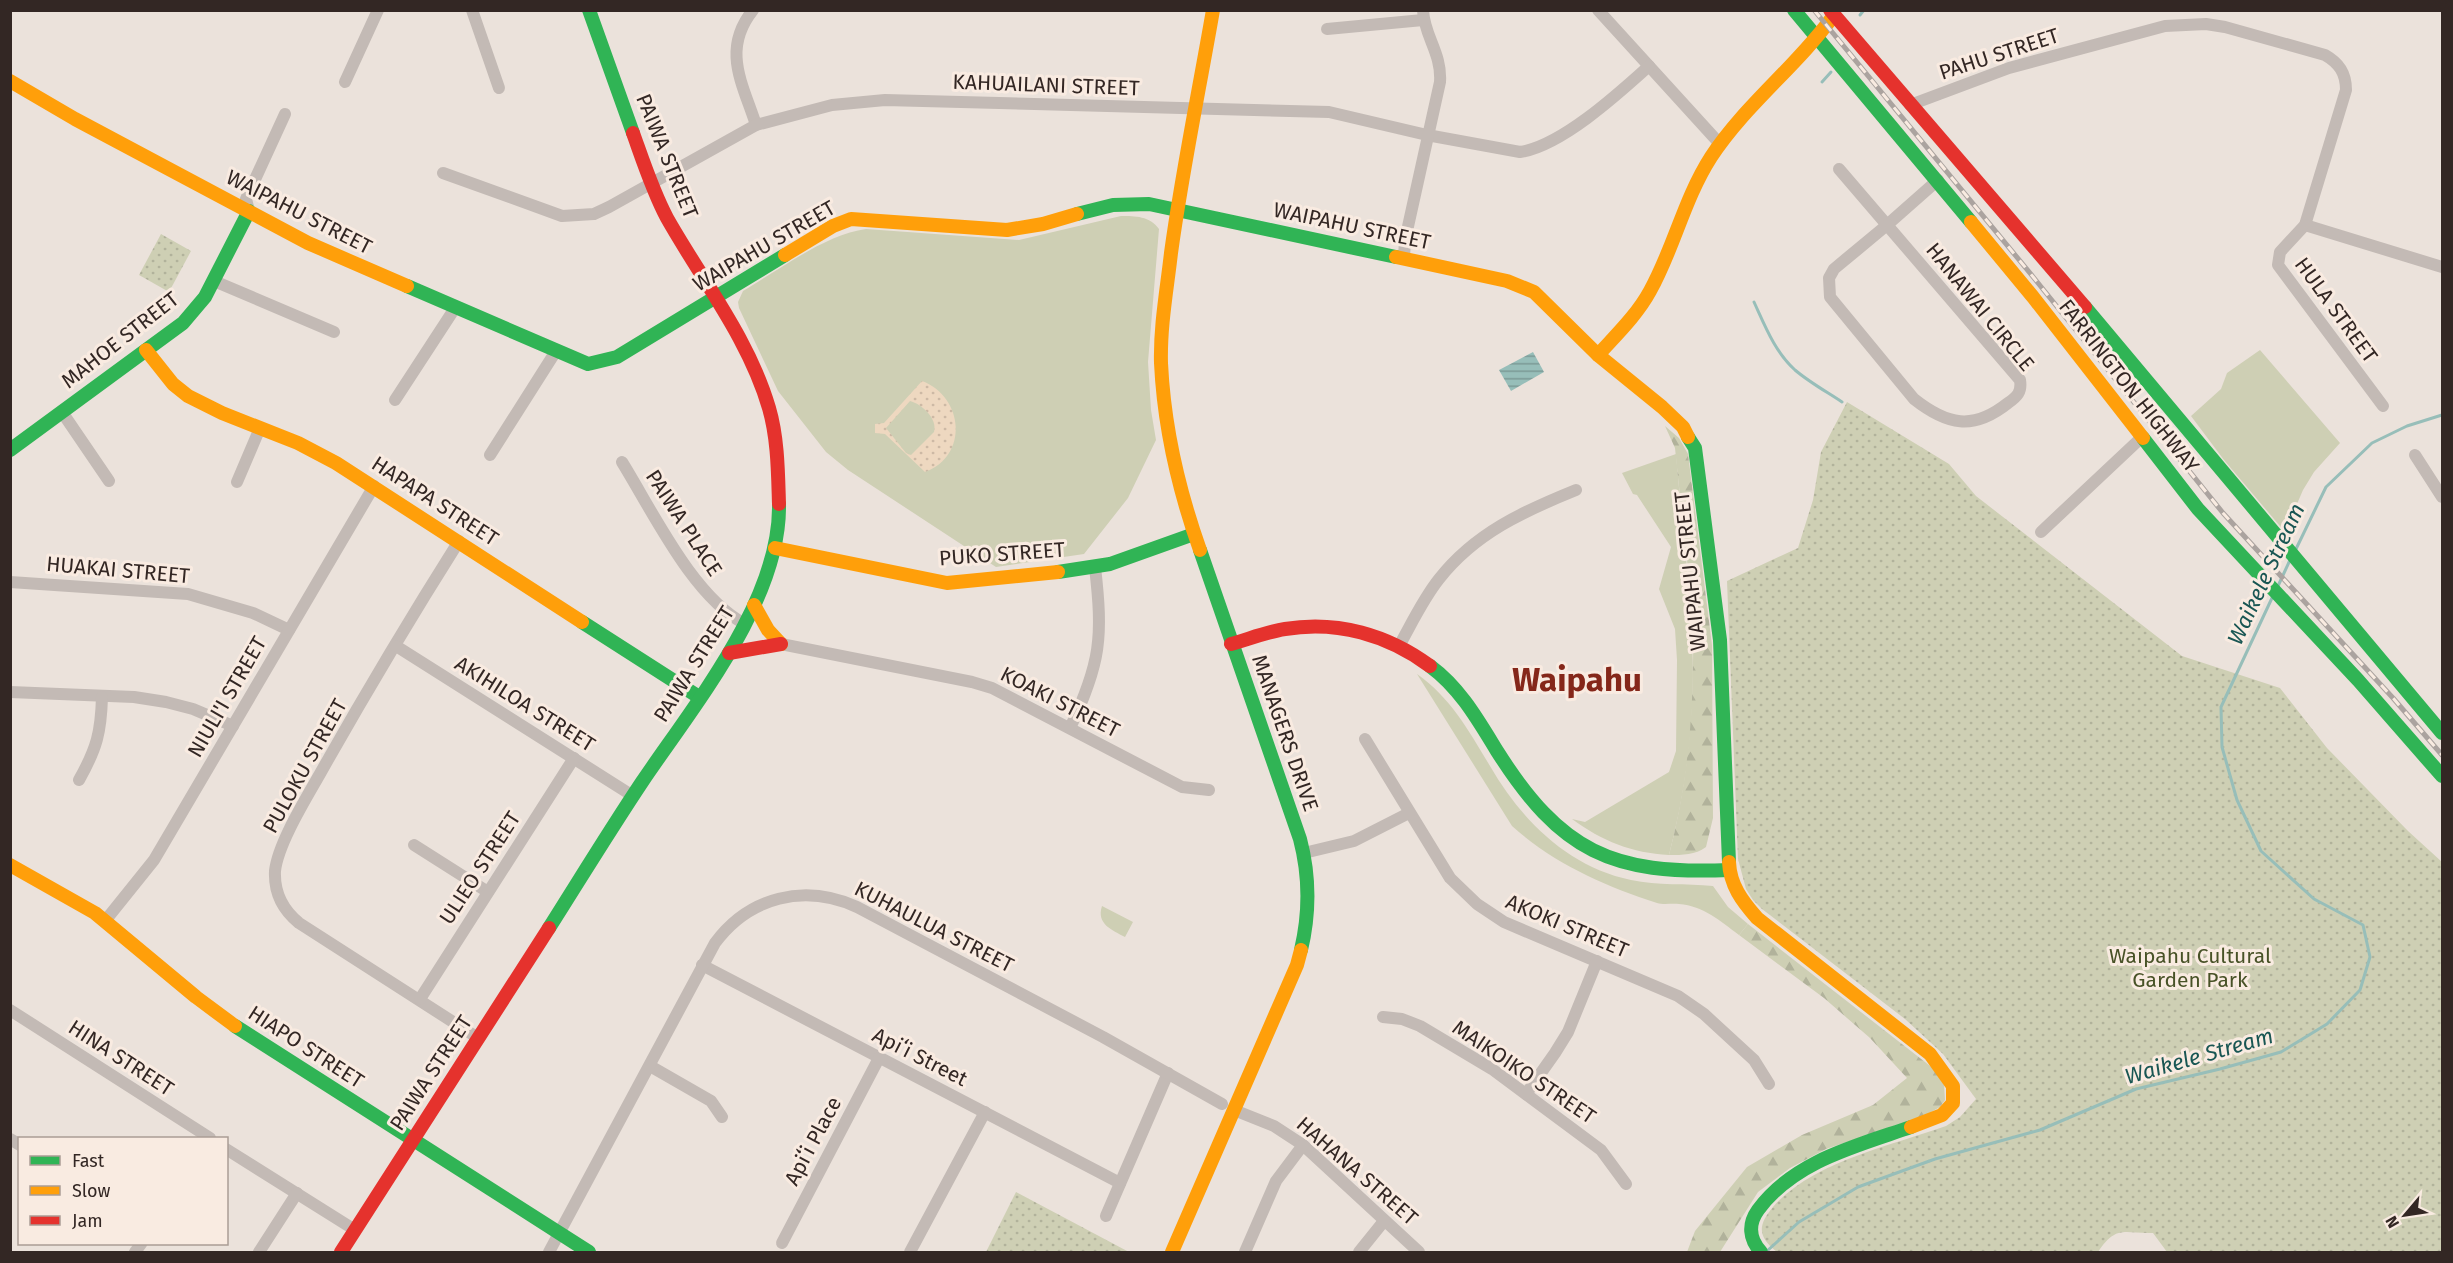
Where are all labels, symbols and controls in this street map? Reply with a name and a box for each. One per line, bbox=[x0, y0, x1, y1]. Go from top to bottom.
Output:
street label: PAHU STREET bbox=[1936, 22, 2062, 86]
street label: KAHUAILANI STREET bbox=[952, 69, 1140, 101]
street label: PAIWA STREET bbox=[630, 90, 704, 222]
street label: WAIPAHU STREET bbox=[222, 164, 376, 260]
street label: WAIPAHU STREET bbox=[688, 195, 840, 297]
street label: WAIPAHU STREET bbox=[1271, 197, 1433, 255]
street label: HANAWAI CIRCLE bbox=[1920, 238, 2040, 376]
street label: HULA STREET bbox=[2289, 252, 2383, 368]
street label: MAHOE STREET bbox=[56, 286, 184, 394]
street label: FARRINGTON HIGHWAY bbox=[2053, 294, 2205, 478]
street label: HAPAPA STREET bbox=[367, 450, 503, 552]
street label: PAIWA PLACE bbox=[640, 465, 728, 581]
street label: WAIPAHU STREET bbox=[1669, 490, 1711, 652]
water label: Waikele Stream bbox=[2221, 499, 2311, 649]
street label: PUKO STREET bbox=[938, 537, 1066, 571]
street label: HUAKAI STREET bbox=[45, 551, 191, 589]
street label: PAIWA STREET bbox=[648, 601, 740, 727]
street label: NIULI'I STREET bbox=[182, 632, 272, 762]
street label: AKIHILOA STREET bbox=[450, 650, 600, 758]
street label: MANAGERS DRIVE bbox=[1246, 651, 1324, 815]
district label: Waipahu bbox=[1512, 660, 1642, 700]
street label: KOAKI STREET bbox=[996, 661, 1124, 743]
street label: PULOKU STREET bbox=[257, 694, 353, 838]
street label: ULIEO STREET bbox=[434, 806, 526, 929]
street label: KUHAULUA STREET bbox=[850, 876, 1018, 978]
street label: AKOKI STREET bbox=[1502, 889, 1632, 964]
park label: Waipahu Cultural Garden Park bbox=[2109, 943, 2271, 993]
street label: HIAPO STREET bbox=[243, 1000, 369, 1094]
street label: PAIWA STREET bbox=[384, 1010, 478, 1135]
street label: HINA STREET bbox=[63, 1014, 179, 1102]
street label: MAIKOIKO STREET bbox=[1447, 1014, 1601, 1130]
street label: Apiʻi Street bbox=[868, 1022, 972, 1092]
water label: Waikele Stream bbox=[2122, 1022, 2276, 1090]
street label: Apiʻi Place bbox=[779, 1092, 847, 1190]
street label: HAHANA STREET bbox=[1291, 1111, 1423, 1231]
legend bbox=[18, 1137, 228, 1245]
text: Fast bbox=[72, 1150, 105, 1172]
text: Slow bbox=[72, 1180, 111, 1202]
north arrow bbox=[2375, 1185, 2435, 1245]
text: Jam bbox=[72, 1210, 103, 1232]
text: N bbox=[2381, 1213, 2403, 1231]

